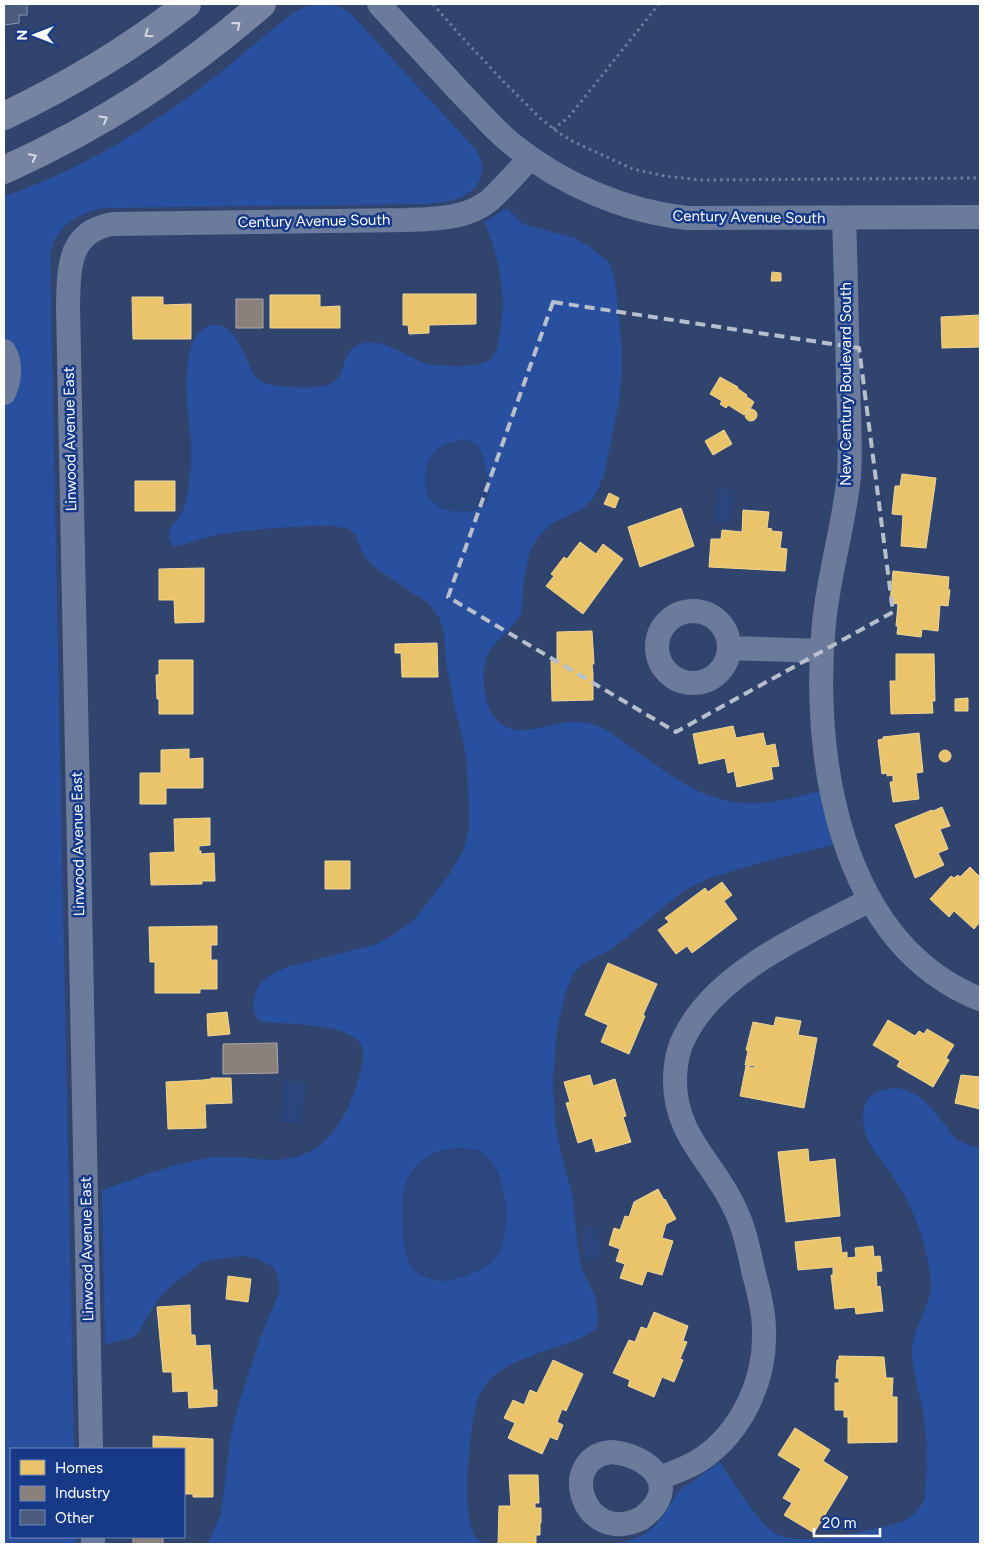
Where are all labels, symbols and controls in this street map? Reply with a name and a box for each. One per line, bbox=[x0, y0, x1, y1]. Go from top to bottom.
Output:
north arrow bbox=[10, 10, 60, 60]
one-way arrow bbox=[231, 22, 240, 31]
one-way arrow bbox=[145, 27, 154, 37]
text: N bbox=[14, 30, 31, 40]
one-way arrow bbox=[99, 115, 108, 125]
one-way arrow bbox=[28, 153, 37, 163]
street label: Century Avenue South bbox=[672, 207, 826, 227]
street label: Century Avenue South bbox=[237, 211, 391, 231]
street label: New Century Boulevard South bbox=[837, 282, 855, 486]
street label: Linwood Avenue East bbox=[60, 366, 80, 511]
street label: Linwood Avenue East bbox=[68, 771, 88, 916]
street label: Linwood Avenue East bbox=[77, 1176, 97, 1321]
legend bbox=[10, 1448, 185, 1538]
text: Homes bbox=[55, 1459, 103, 1477]
text: Industry bbox=[55, 1484, 110, 1502]
scale bar bbox=[814, 1506, 880, 1538]
text: Other bbox=[55, 1509, 94, 1527]
text: 20 m bbox=[822, 1514, 856, 1532]

